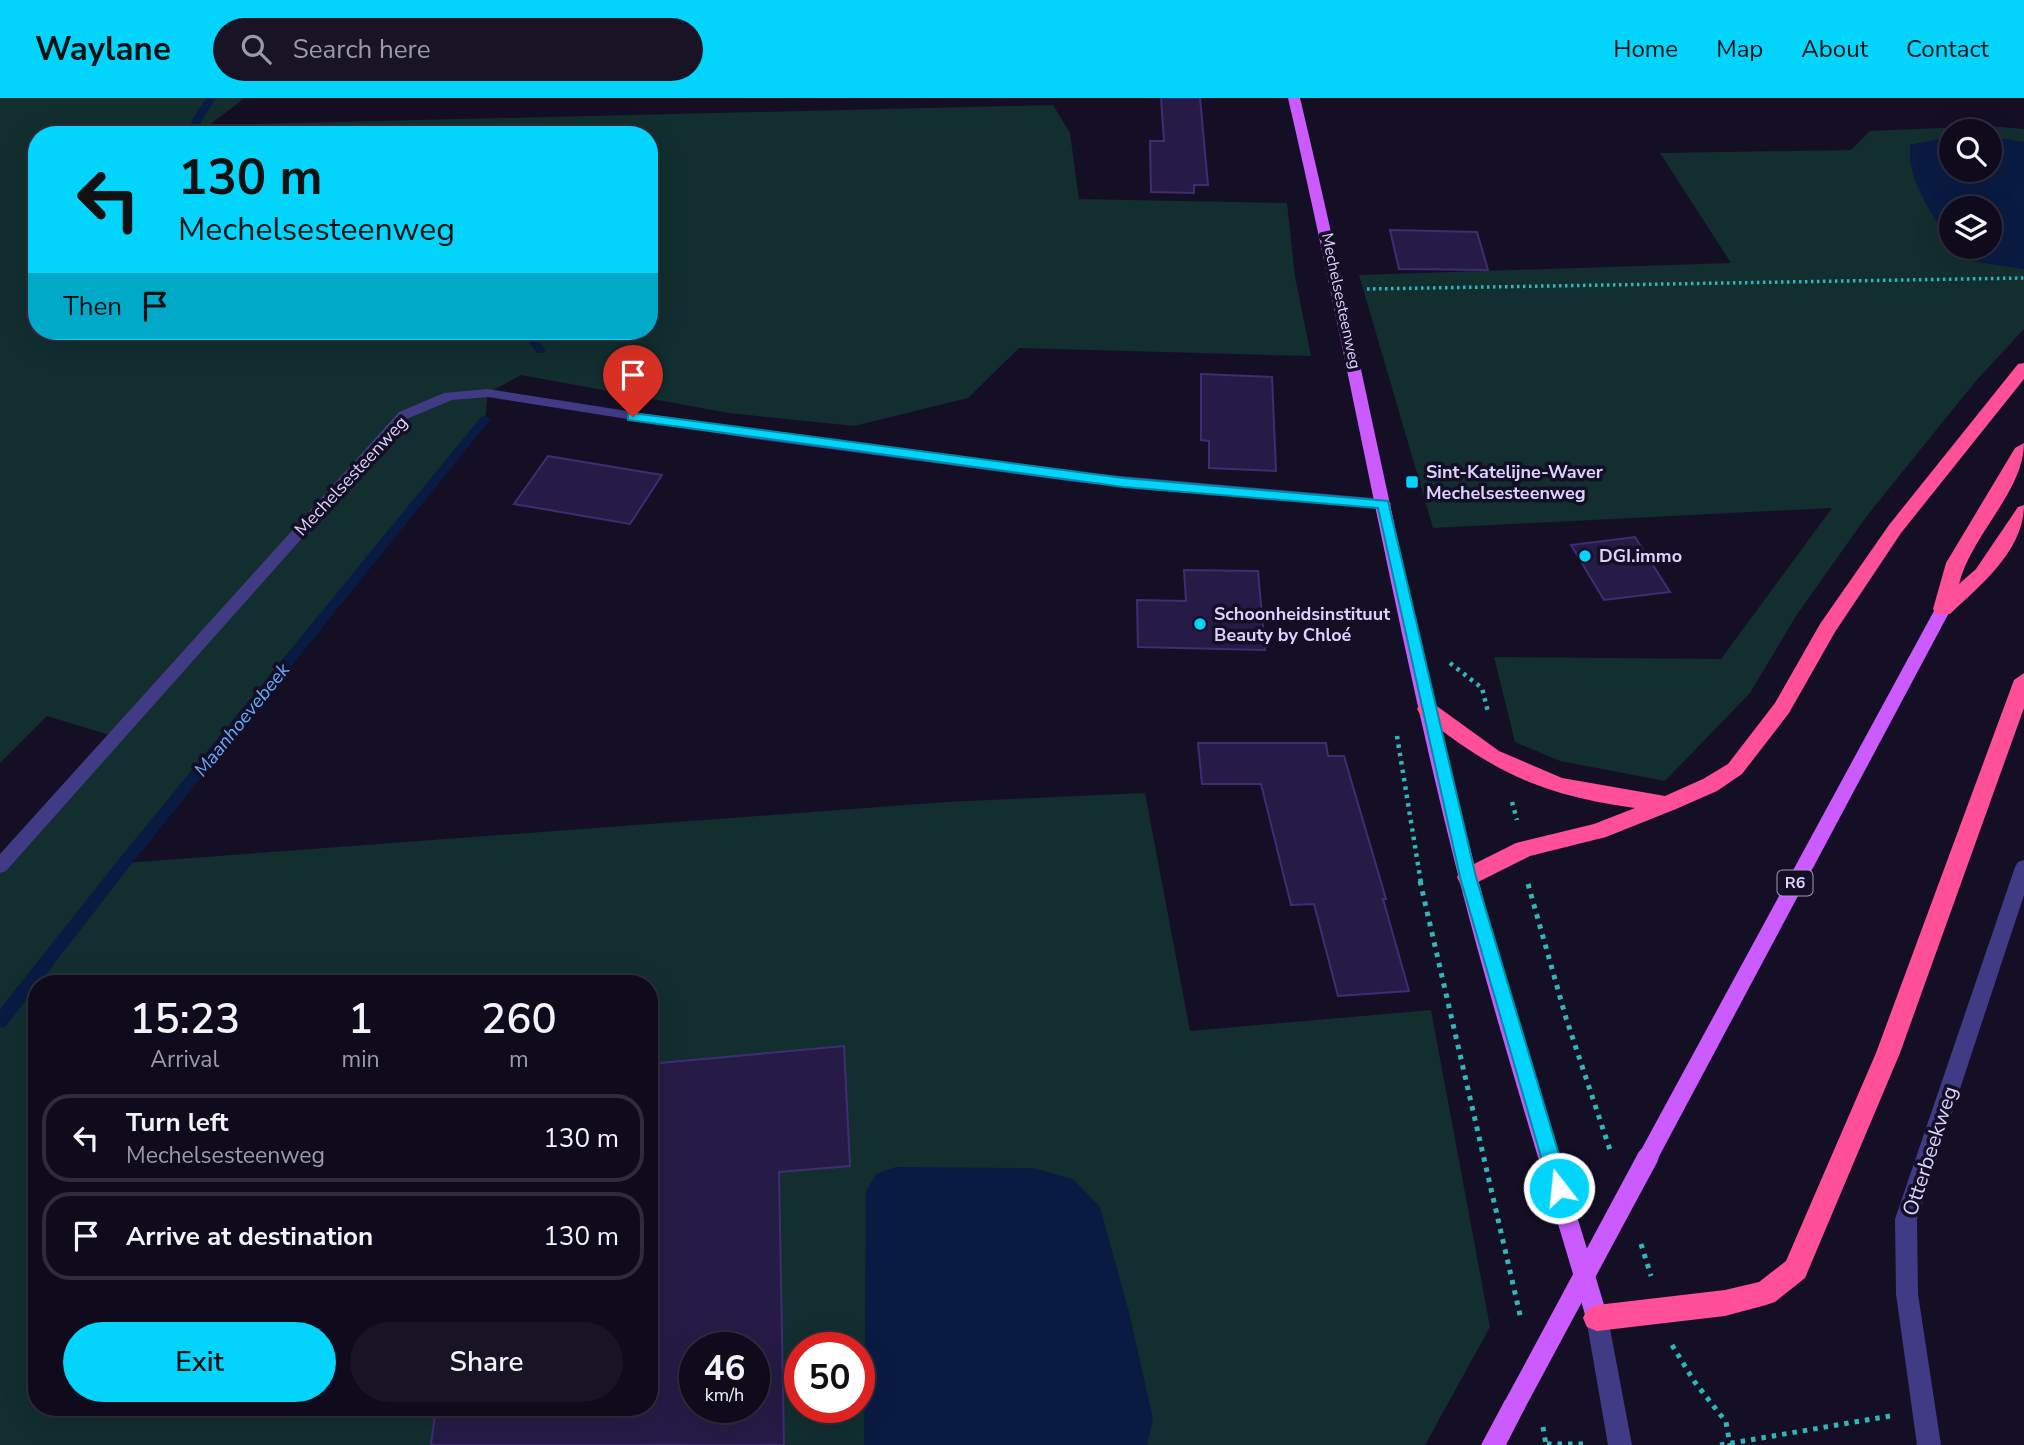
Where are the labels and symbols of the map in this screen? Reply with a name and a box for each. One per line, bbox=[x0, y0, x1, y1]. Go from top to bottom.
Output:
street label: Mechelsesteenweg bbox=[1316, 231, 1366, 371]
pin bbox=[603, 345, 663, 417]
street label: Mechelsesteenweg bbox=[289, 411, 413, 541]
place label: Sint-Katelijne-Waver Mechelsesteenweg bbox=[1426, 460, 1603, 505]
marker: Sint-Katelijne-Waver Mechelsesteenweg bbox=[1404, 474, 1420, 490]
place label: DGI.immo bbox=[1599, 544, 1682, 568]
marker: DGI.immo bbox=[1577, 548, 1593, 564]
place label: Schoonheidsinstituut Beauty by Chloé bbox=[1214, 602, 1390, 647]
marker: Schoonheidsinstituut Beauty by Chloé bbox=[1192, 616, 1208, 632]
water label: Maanhoevebeek bbox=[188, 657, 296, 782]
road number: R6 bbox=[1778, 870, 1812, 896]
street label: Otterbeekweg bbox=[1896, 1083, 1964, 1219]
position arrow bbox=[1522, 1151, 1596, 1225]
speed limit sign: 50 bbox=[784, 1332, 875, 1423]

